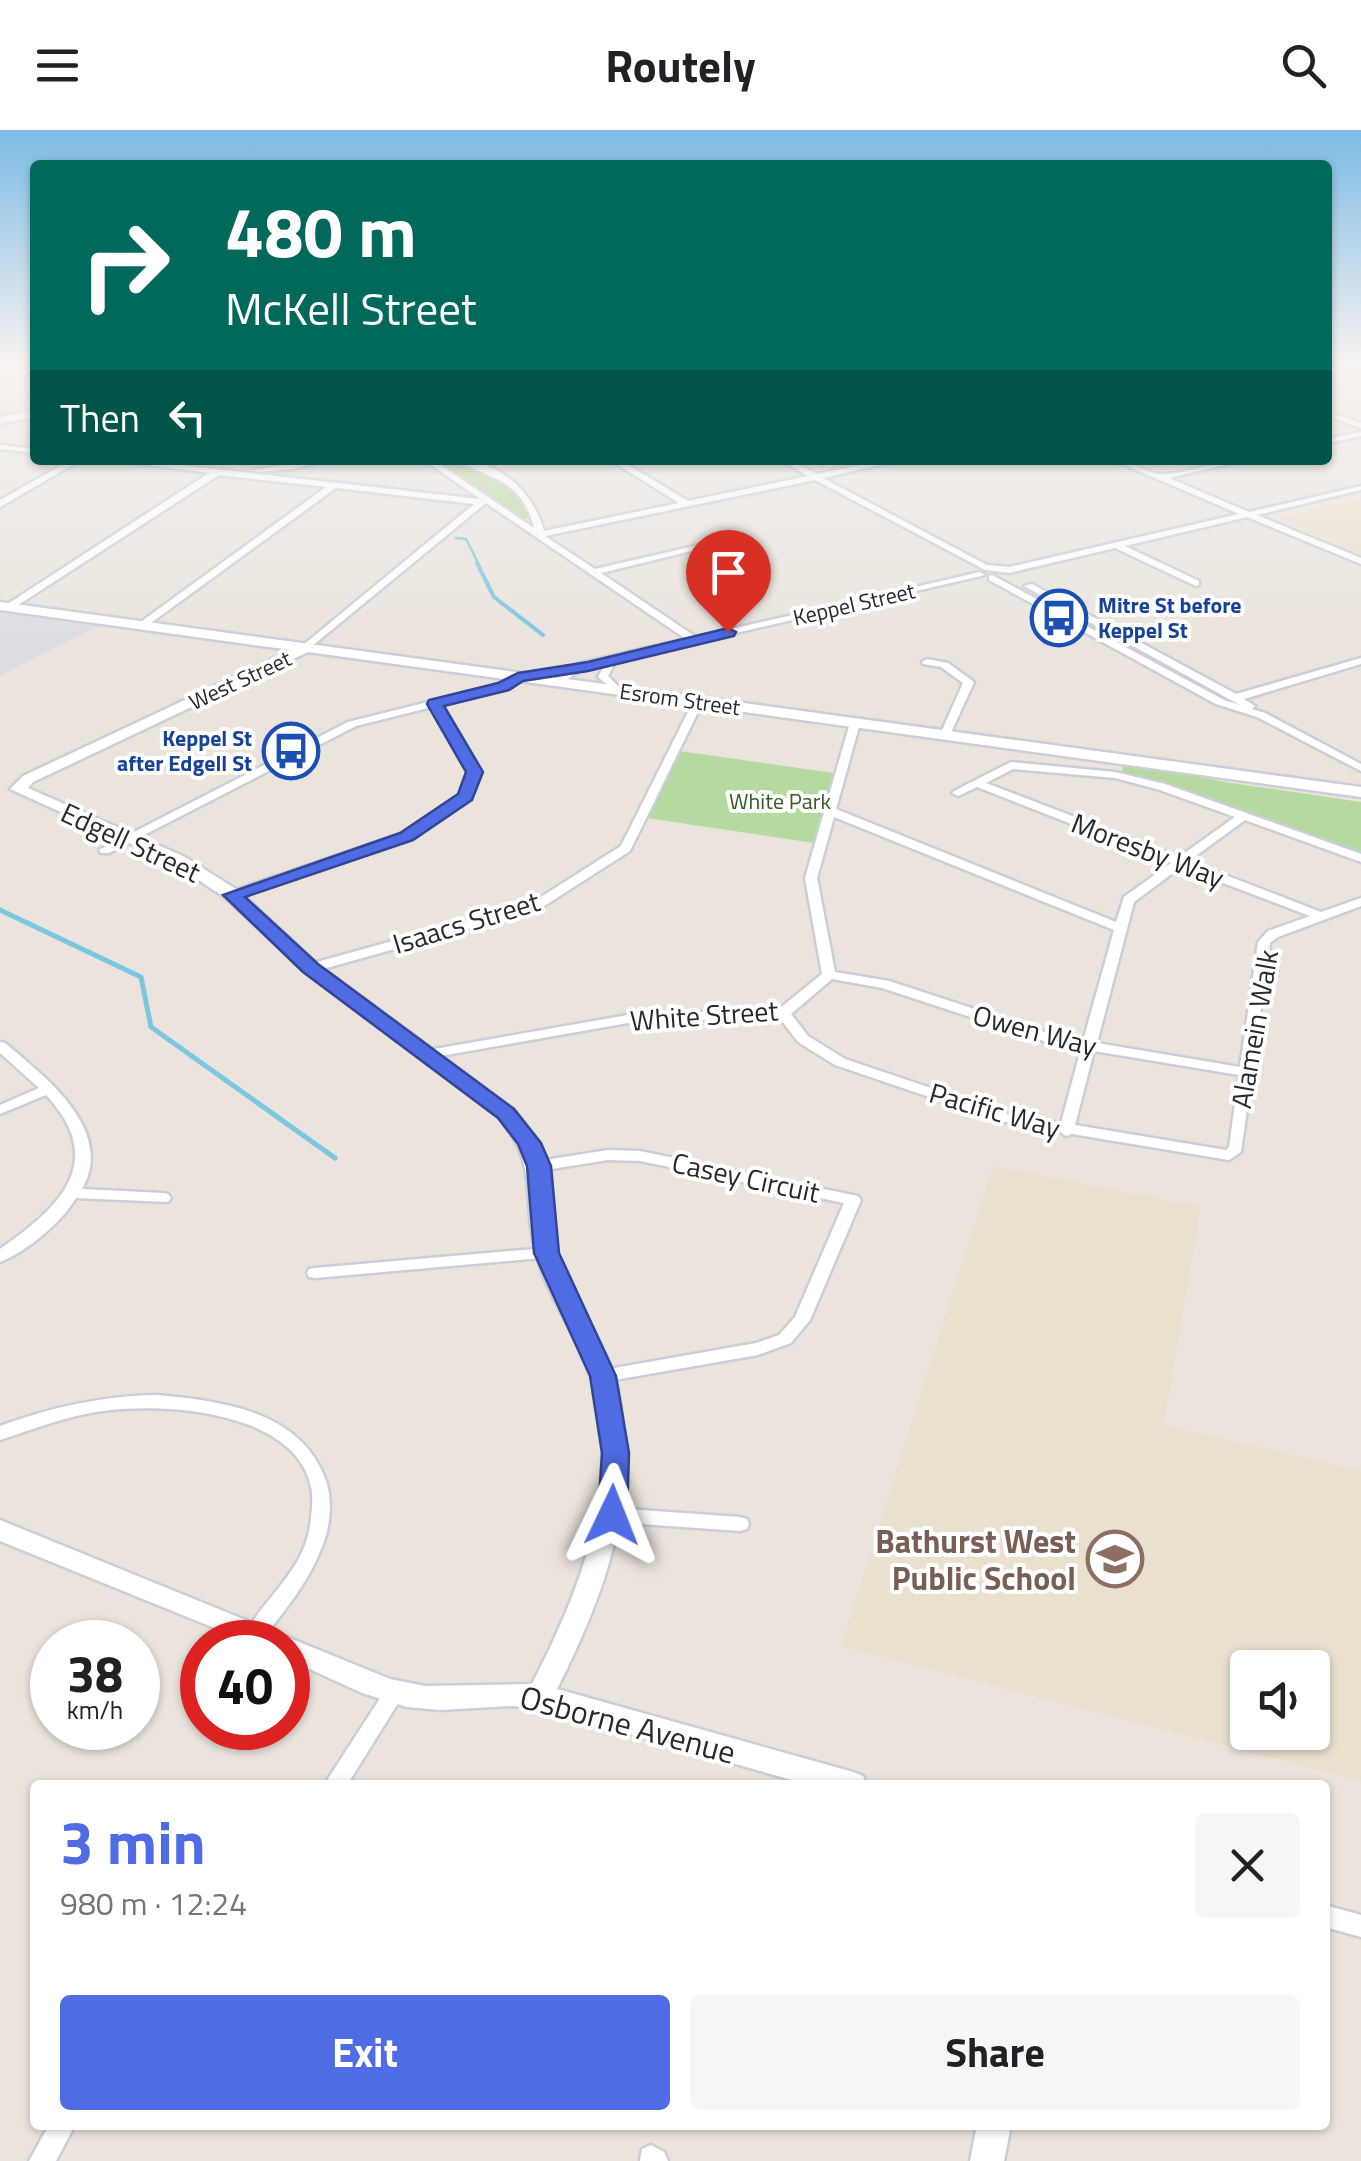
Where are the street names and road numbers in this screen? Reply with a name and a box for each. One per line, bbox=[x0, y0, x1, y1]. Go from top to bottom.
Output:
street label: Keppel Street bbox=[790, 573, 919, 635]
street label: West Street bbox=[183, 641, 297, 719]
street label: Esrom Street bbox=[618, 674, 743, 724]
street label: Edgell Street bbox=[54, 791, 208, 893]
street label: Moresby Way bbox=[1065, 801, 1231, 899]
street label: Isaacs Street bbox=[387, 879, 545, 965]
street label: Alamein Walk bbox=[1219, 946, 1289, 1112]
street label: White Street bbox=[629, 988, 780, 1042]
street label: Owen Way bbox=[968, 993, 1102, 1067]
street label: Pacific Way bbox=[924, 1071, 1066, 1149]
street label: Casey Circuit bbox=[668, 1140, 824, 1214]
street label: Osborne Avenue bbox=[515, 1672, 741, 1776]

